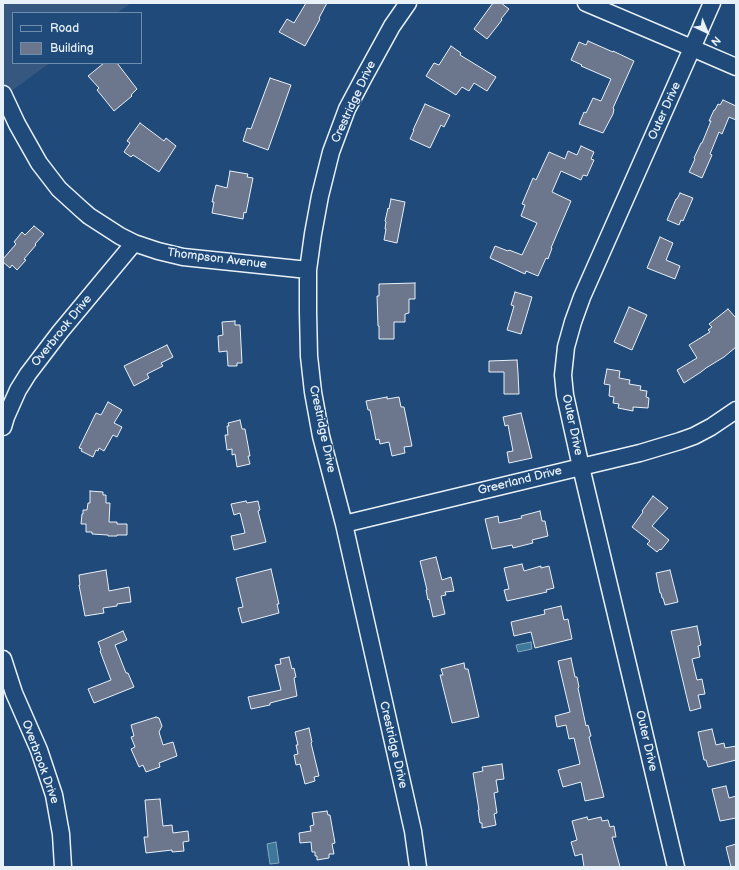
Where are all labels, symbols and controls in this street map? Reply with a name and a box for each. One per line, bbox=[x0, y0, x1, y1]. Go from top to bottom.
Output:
legend bbox=[12, 12, 142, 64]
north arrow bbox=[687, 12, 727, 52]
text: Road bbox=[50, 21, 79, 36]
text: N bbox=[708, 33, 723, 49]
text: Building bbox=[50, 41, 94, 56]
street label: Crestridge Drive bbox=[329, 59, 379, 145]
street label: Outer Drive bbox=[646, 80, 684, 142]
street label: Thompson Avenue bbox=[166, 246, 268, 272]
street label: Overbrook Drive bbox=[29, 292, 95, 370]
street label: Crestridge Drive bbox=[306, 384, 338, 474]
street label: Outer Drive bbox=[559, 393, 585, 457]
street label: Greerland Drive bbox=[476, 464, 564, 498]
street label: Crestridge Drive bbox=[376, 700, 410, 790]
street label: Outer Drive bbox=[632, 709, 660, 773]
street label: Overbrook Drive bbox=[18, 718, 62, 806]

